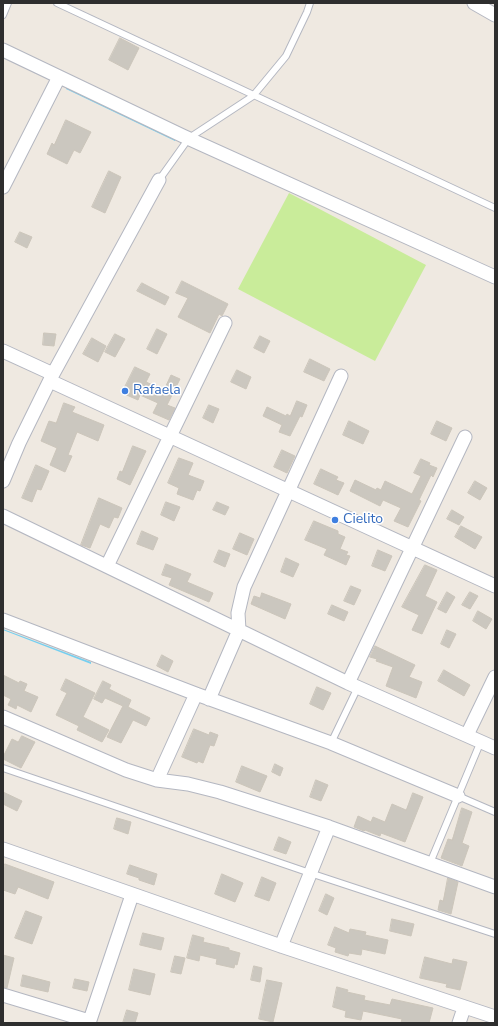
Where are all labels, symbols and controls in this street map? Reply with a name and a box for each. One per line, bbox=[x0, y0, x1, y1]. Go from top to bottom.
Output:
place label: Rafaela bbox=[133, 383, 181, 399]
marker: Rafaela bbox=[120, 386, 130, 396]
place label: Cielito bbox=[343, 512, 383, 528]
marker: Cielito bbox=[330, 515, 340, 525]

